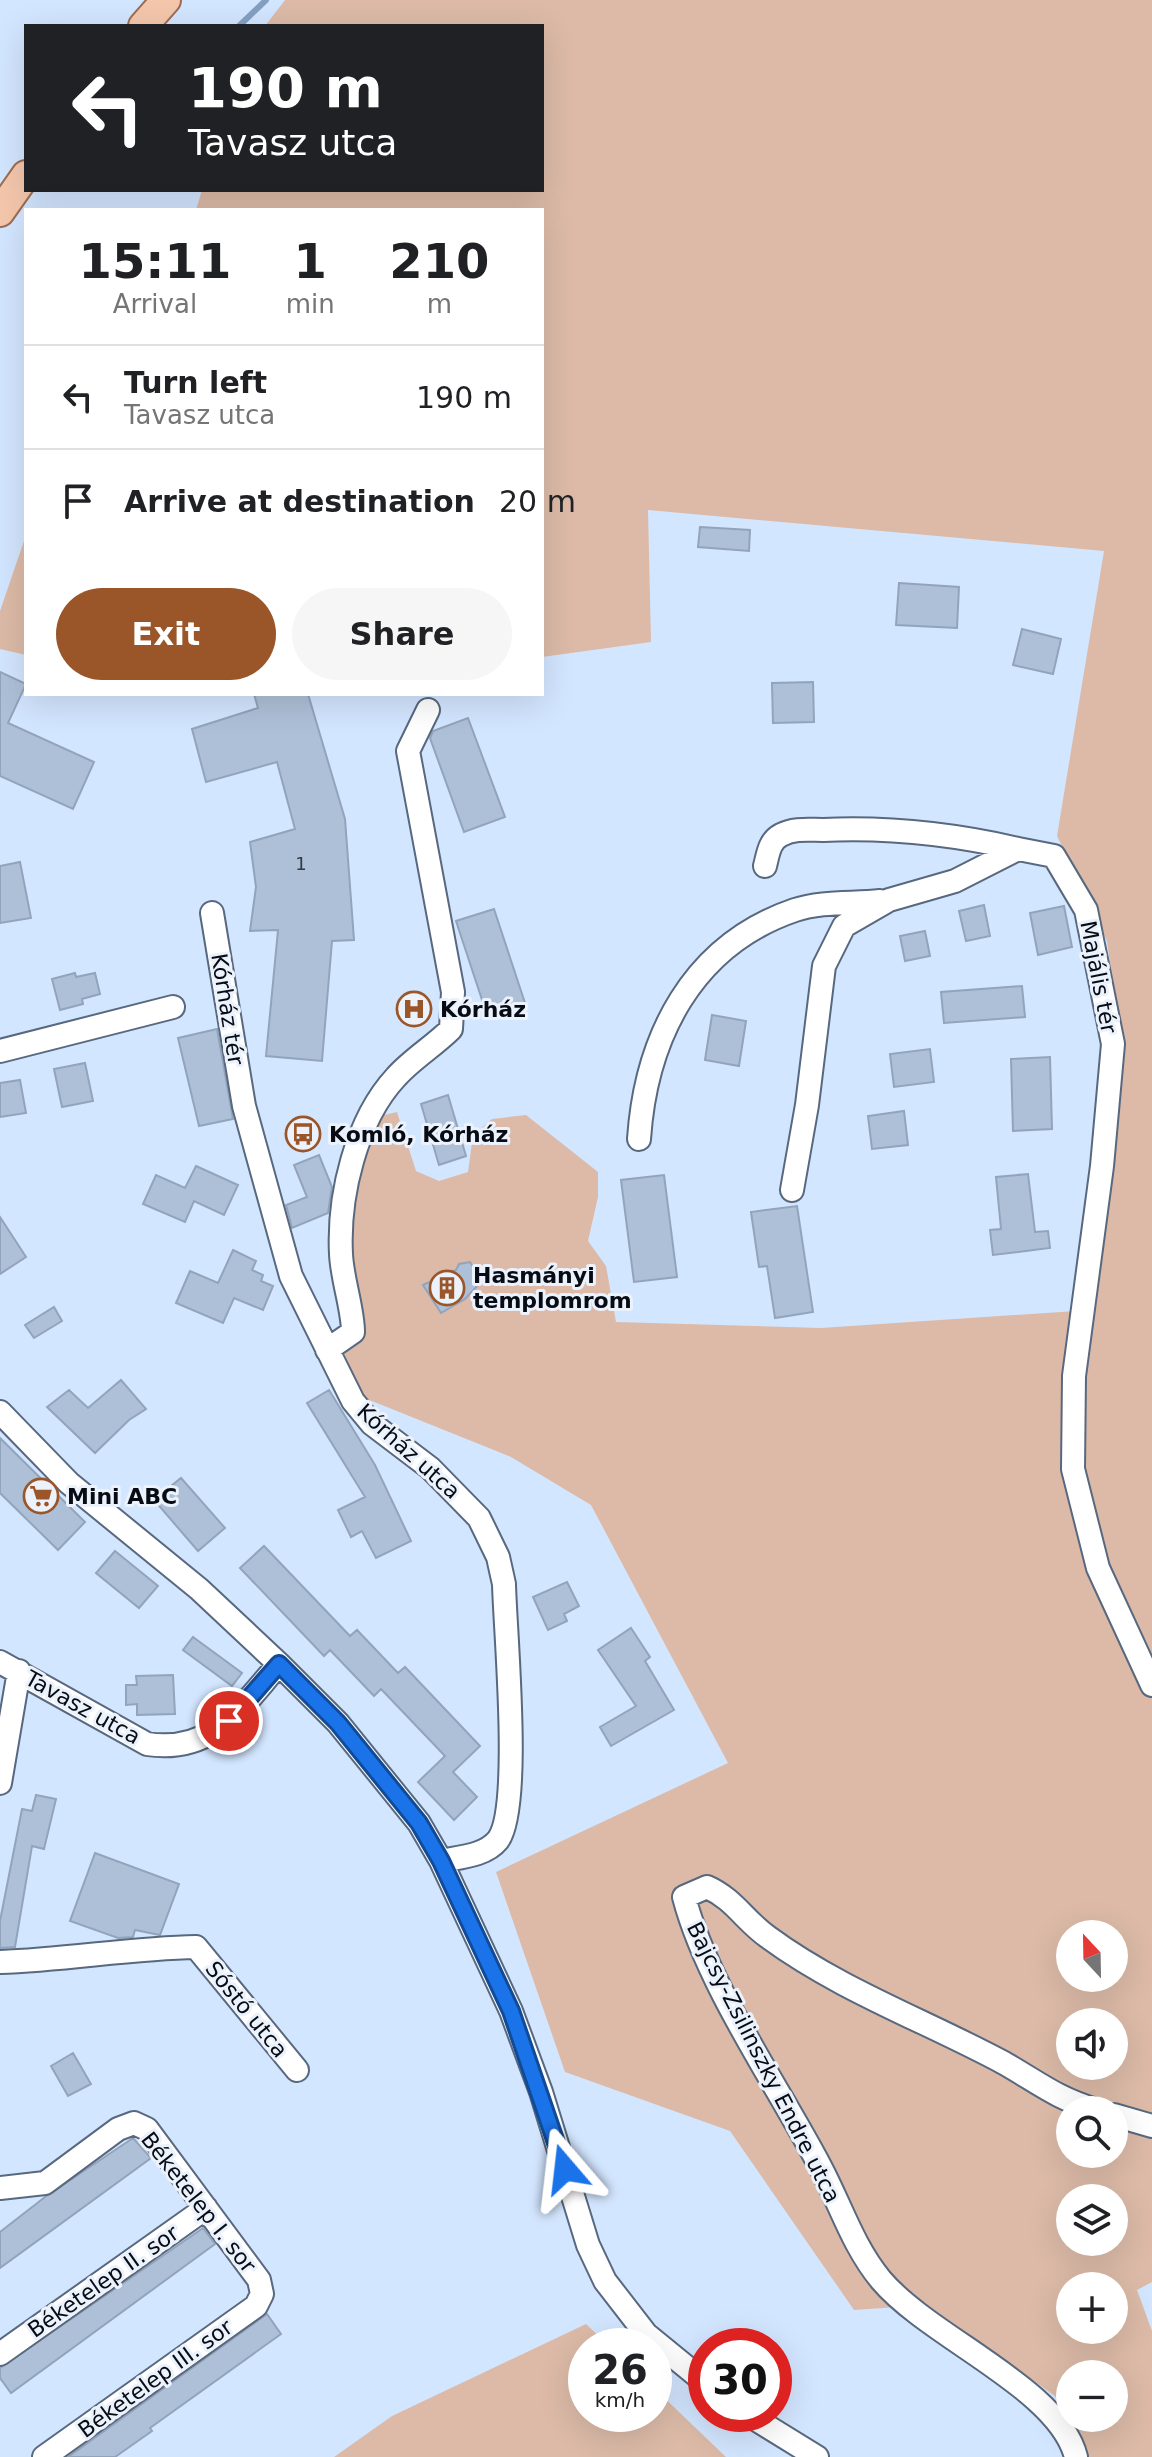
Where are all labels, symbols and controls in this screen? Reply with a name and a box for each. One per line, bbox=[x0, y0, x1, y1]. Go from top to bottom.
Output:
text: 190 m bbox=[188, 55, 383, 120]
icon: left bbox=[56, 56, 160, 160]
text: Tavasz utca bbox=[188, 122, 397, 163]
text: 15:11 bbox=[78, 233, 231, 289]
text: 1 bbox=[294, 233, 327, 289]
text: 210 bbox=[389, 233, 489, 289]
text: Arrival bbox=[113, 289, 197, 319]
text: min bbox=[286, 289, 335, 319]
text: m bbox=[427, 289, 452, 319]
text: Turn left bbox=[124, 365, 267, 400]
icon: left bbox=[56, 375, 100, 419]
text: 190 m bbox=[416, 380, 512, 415]
text: Tavasz utca bbox=[124, 400, 275, 430]
icon: arrive bbox=[56, 479, 100, 523]
text: Arrive at destination bbox=[124, 484, 475, 519]
text: 20 m bbox=[499, 484, 576, 519]
button: Exit bbox=[56, 588, 276, 680]
button: Share bbox=[292, 588, 512, 680]
house number: 1 bbox=[295, 853, 307, 874]
street label: Majális tér bbox=[1075, 919, 1122, 1036]
street label: Kórház tér bbox=[206, 952, 249, 1068]
hospital icon: Kórház bbox=[395, 990, 433, 1028]
place label: Kórház bbox=[440, 997, 526, 1022]
bus stop icon: Komló, Kórház bbox=[284, 1115, 322, 1153]
place label: Komló, Kórház bbox=[329, 1122, 508, 1147]
place label: Hasmányi templomrom bbox=[473, 1263, 632, 1313]
building icon: Hasmányi templomrom bbox=[428, 1269, 466, 1307]
street label: Kórház utca bbox=[352, 1399, 465, 1504]
supermarket icon: Mini ABC bbox=[22, 1477, 60, 1515]
place label: Mini ABC bbox=[67, 1484, 177, 1509]
street label: Tavasz utca bbox=[20, 1665, 145, 1749]
pin bbox=[195, 1687, 263, 1755]
icon: arrive bbox=[207, 1699, 251, 1743]
street label: Bajcsy-Zsilinszky Endre utca bbox=[682, 1918, 845, 2207]
north arrow bbox=[1056, 1920, 1128, 1992]
map controls bbox=[1056, 1920, 1128, 2432]
street label: Sóstó utca bbox=[200, 1956, 293, 2062]
button: sound bbox=[1056, 2008, 1128, 2080]
button: search bbox=[1056, 2096, 1128, 2168]
street label: Béketelep I. sor bbox=[136, 2127, 262, 2278]
position arrow bbox=[523, 2127, 607, 2211]
button: layers bbox=[1056, 2184, 1128, 2256]
street label: Béketelep II. sor bbox=[23, 2220, 184, 2343]
button: + bbox=[1056, 2272, 1128, 2344]
street label: Béketelep III. sor bbox=[73, 2314, 238, 2443]
speed limit sign: 30 bbox=[688, 2328, 792, 2432]
text: 26 bbox=[592, 2347, 648, 2393]
button: − bbox=[1056, 2360, 1128, 2432]
text: km/h bbox=[595, 2388, 645, 2412]

